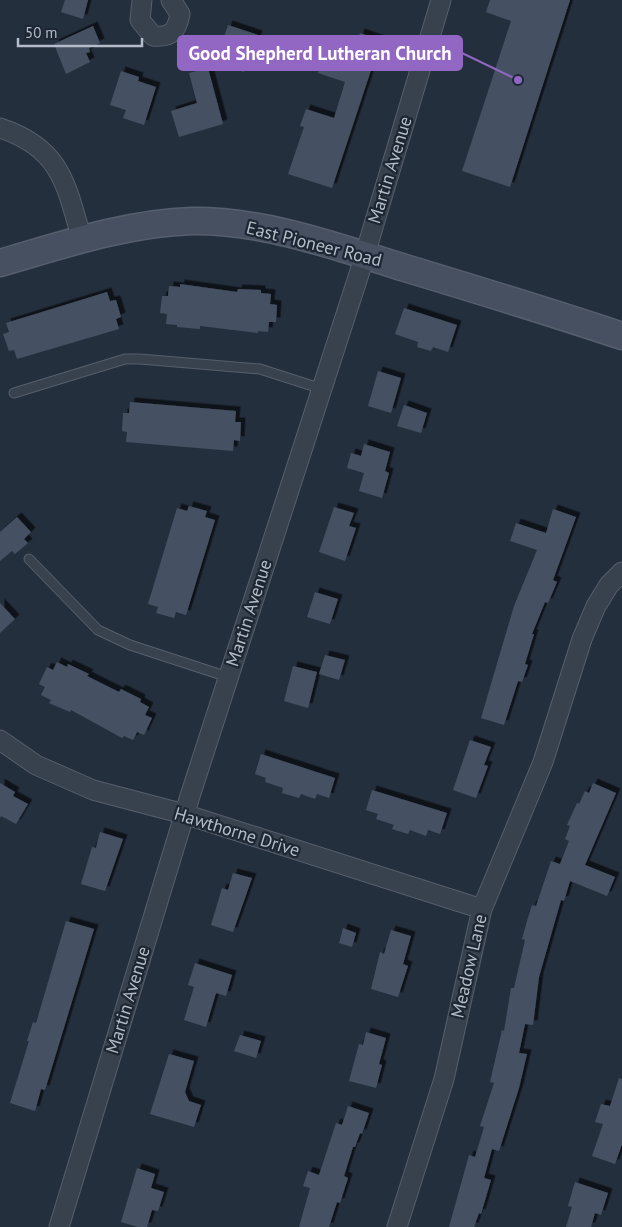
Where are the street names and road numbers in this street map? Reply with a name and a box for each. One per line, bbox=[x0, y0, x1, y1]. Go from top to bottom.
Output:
street label: Martin Avenue bbox=[362, 113, 417, 226]
street label: East Pioneer Road bbox=[244, 216, 384, 271]
street label: Martin Avenue bbox=[220, 556, 277, 669]
street label: Hawthorne Drive bbox=[172, 802, 303, 862]
street label: Meadow Lane bbox=[445, 912, 492, 1020]
street label: Martin Avenue bbox=[100, 943, 155, 1056]

